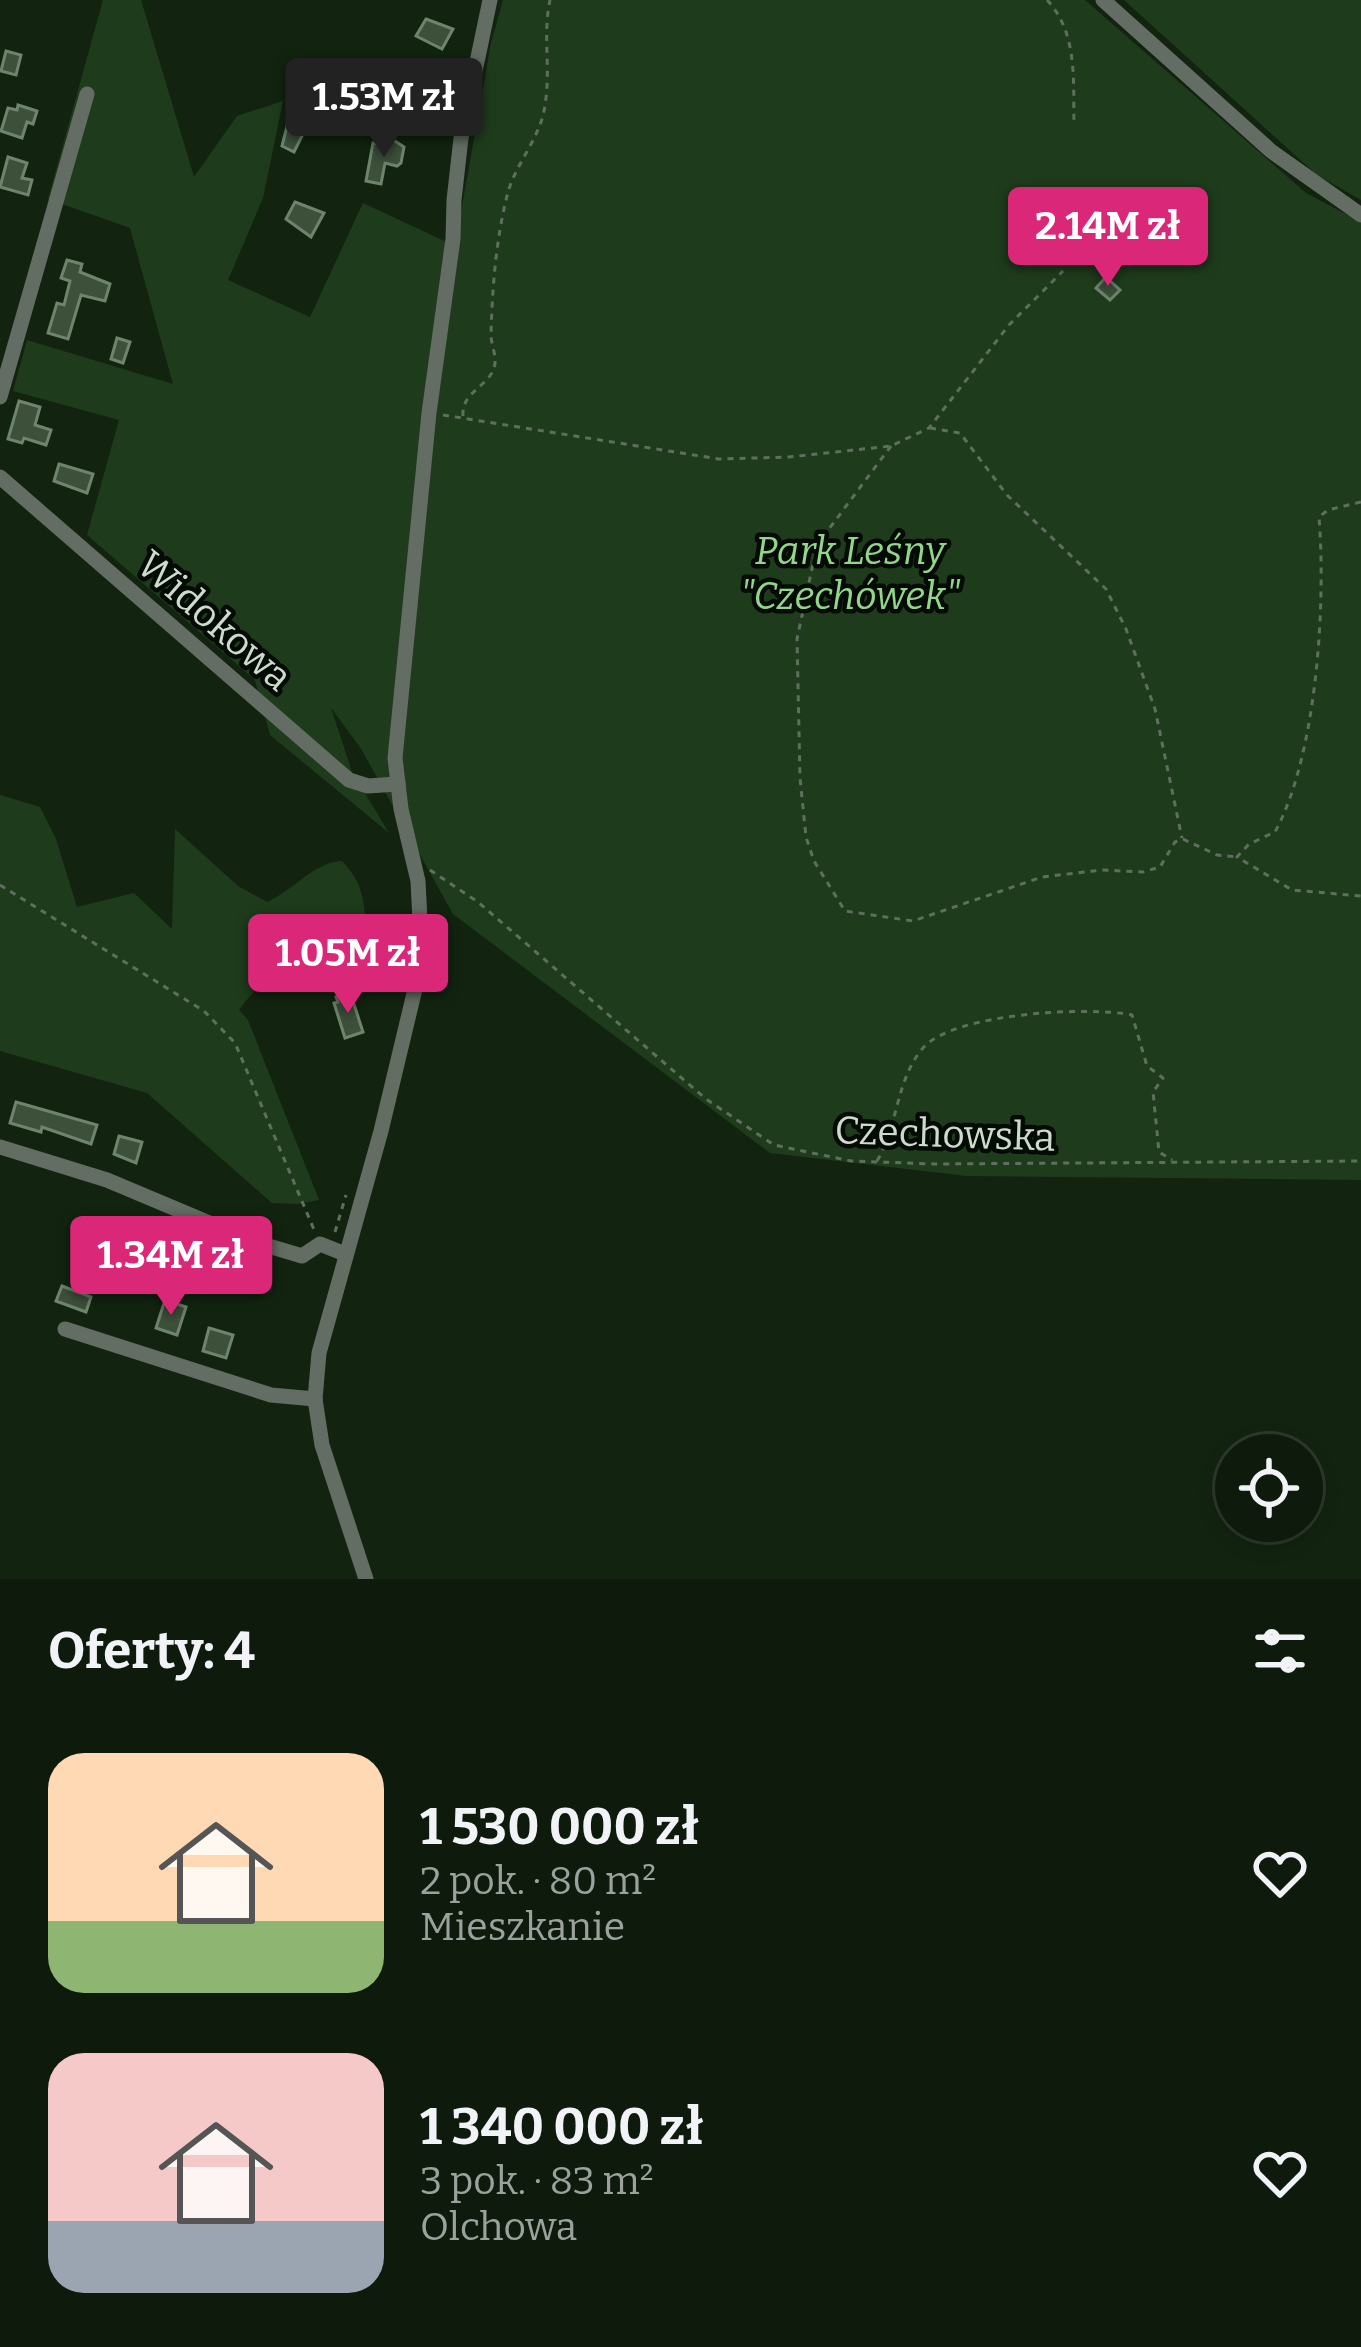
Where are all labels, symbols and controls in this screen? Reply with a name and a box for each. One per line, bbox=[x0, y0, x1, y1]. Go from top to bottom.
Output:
pin: 1.53M zł bbox=[260, 58, 508, 160]
text: 1.53M zł bbox=[312, 74, 456, 120]
pin: 2.14M zł bbox=[984, 187, 1232, 289]
text: 2.14M zł bbox=[1035, 203, 1181, 249]
park label: Park Leśny "Czechówek" bbox=[740, 528, 961, 619]
street label: Widokowa bbox=[128, 541, 301, 700]
pin: 1.05M zł bbox=[224, 914, 472, 1016]
text: 1.05M zł bbox=[275, 930, 421, 976]
street label: Czechowska bbox=[834, 1107, 1056, 1161]
pin: 1.34M zł bbox=[47, 1216, 295, 1318]
text: 1.34M zł bbox=[97, 1232, 245, 1278]
map controls bbox=[1215, 1434, 1323, 1542]
button: locate bbox=[1215, 1434, 1323, 1542]
icon: filters bbox=[1247, 1618, 1313, 1684]
text: Oferty: 4 bbox=[48, 1620, 255, 1682]
text: 1 530 000 zł bbox=[420, 1796, 700, 1858]
icon: home bbox=[144, 1801, 288, 1945]
icon: heart bbox=[1247, 1840, 1313, 1906]
text: 2 pok. · 80 m² bbox=[420, 1858, 656, 1904]
text: Mieszkanie bbox=[420, 1904, 625, 1950]
text: 1 340 000 zł bbox=[420, 2096, 704, 2158]
icon: home bbox=[144, 2101, 288, 2245]
icon: heart bbox=[1247, 2140, 1313, 2206]
text: 3 pok. · 83 m² bbox=[420, 2158, 654, 2204]
text: Olchowa bbox=[420, 2204, 577, 2250]

